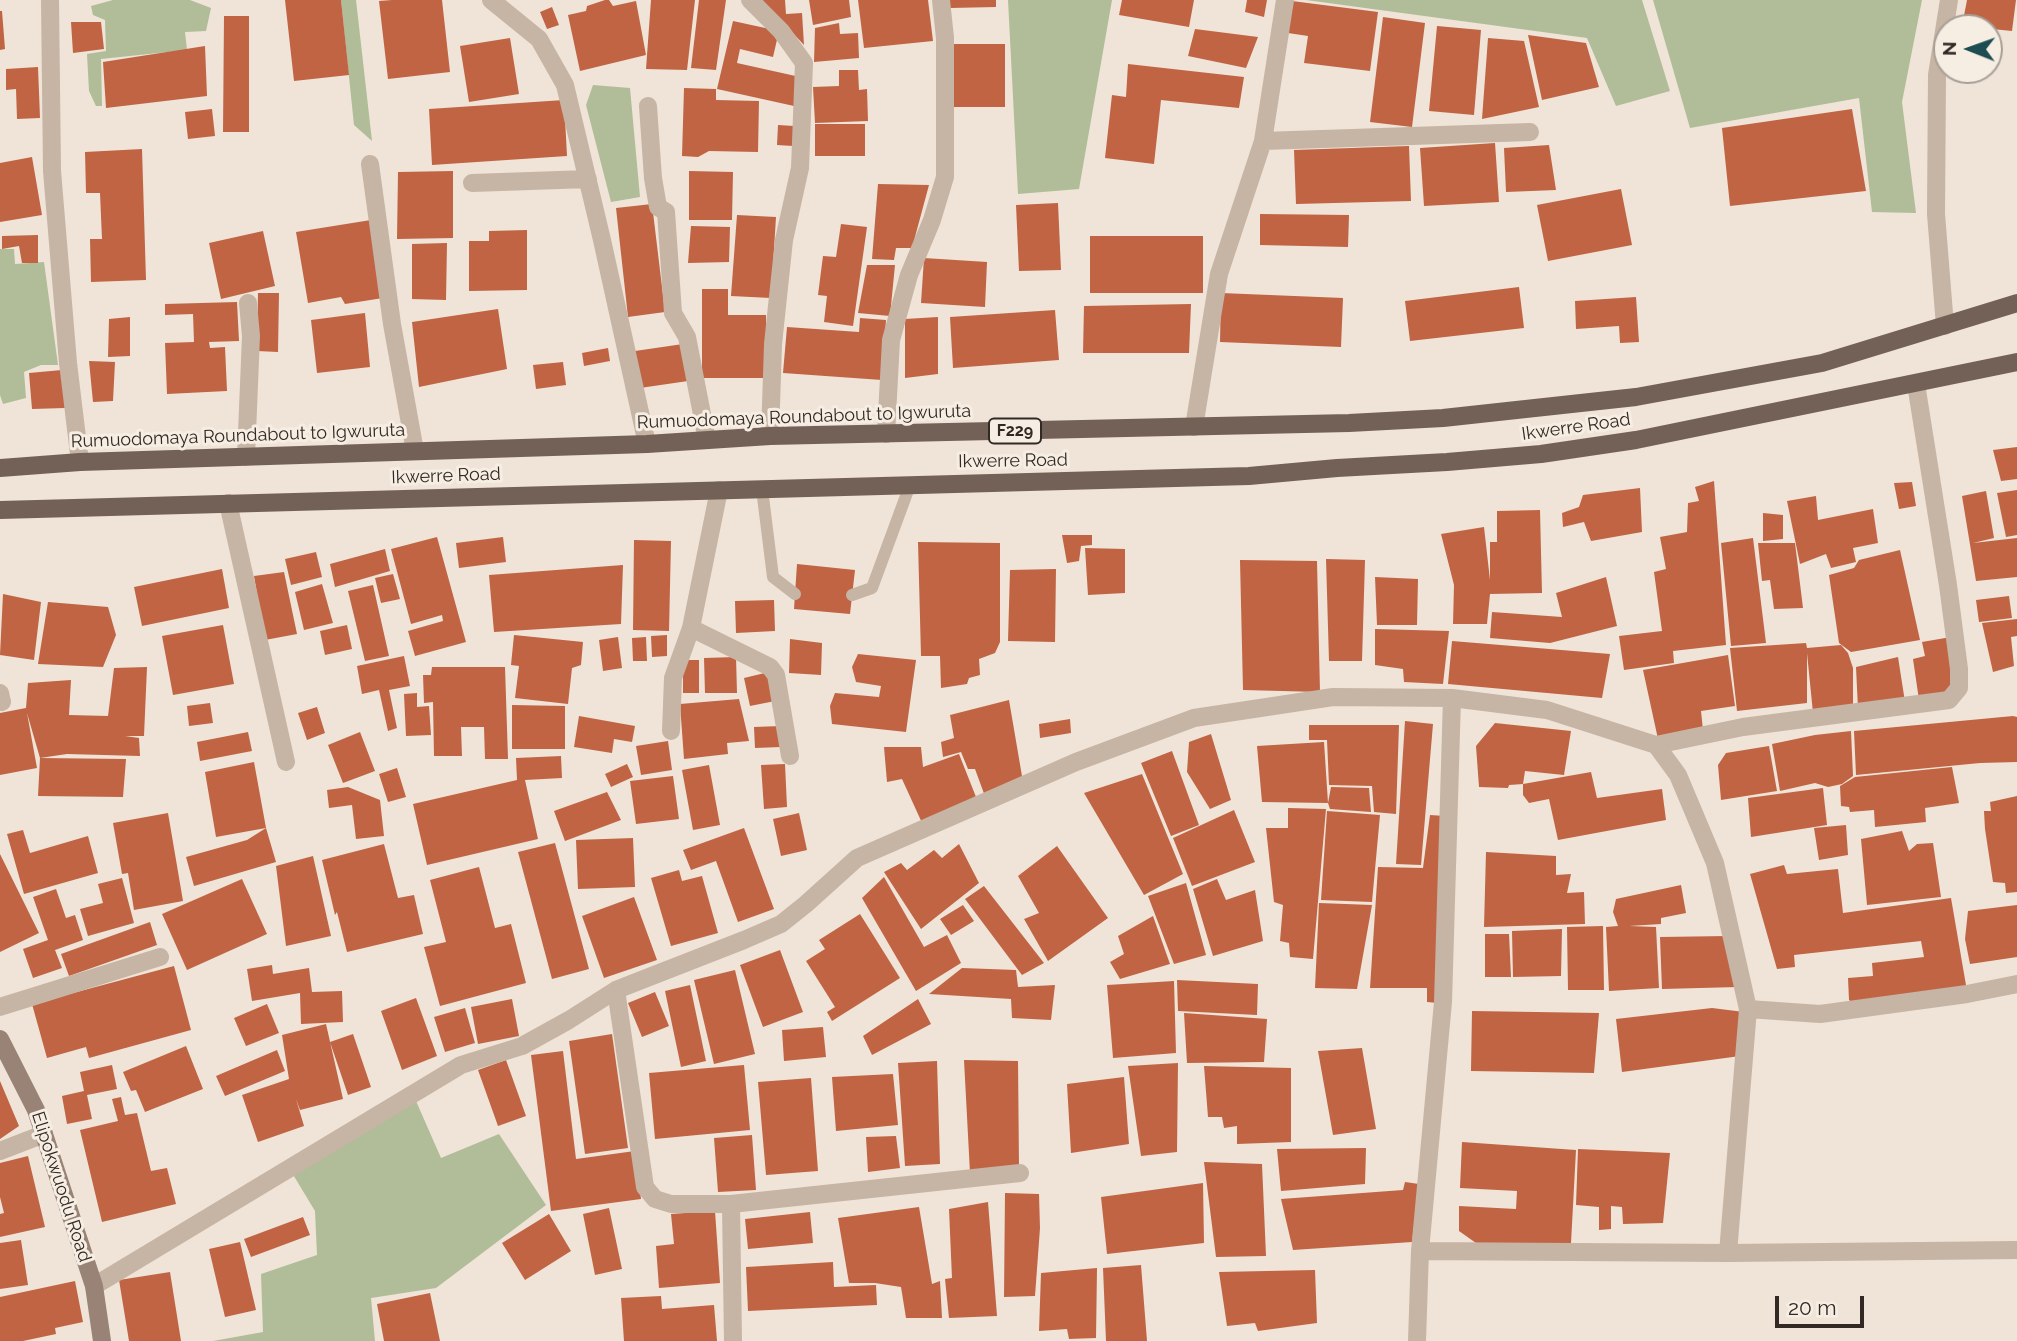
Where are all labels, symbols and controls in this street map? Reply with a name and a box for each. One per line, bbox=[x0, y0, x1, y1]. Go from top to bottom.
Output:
north arrow bbox=[1933, 14, 2003, 84]
text: N bbox=[1938, 41, 1960, 56]
street label: Rumuodomaya Roundabout to Igwuruta bbox=[637, 400, 971, 434]
street label: Ikwerre Road bbox=[1520, 409, 1632, 445]
road number: F229 bbox=[989, 418, 1041, 444]
street label: Rumuodomaya Roundabout to Igwuruta bbox=[71, 419, 405, 453]
street label: Ikwerre Road bbox=[958, 449, 1068, 473]
street label: Ikwerre Road bbox=[391, 463, 501, 489]
street label: Elipokwuodu Road bbox=[26, 1109, 96, 1265]
scale bar bbox=[1779, 1282, 1868, 1326]
text: 20 m bbox=[1788, 1295, 1836, 1320]

